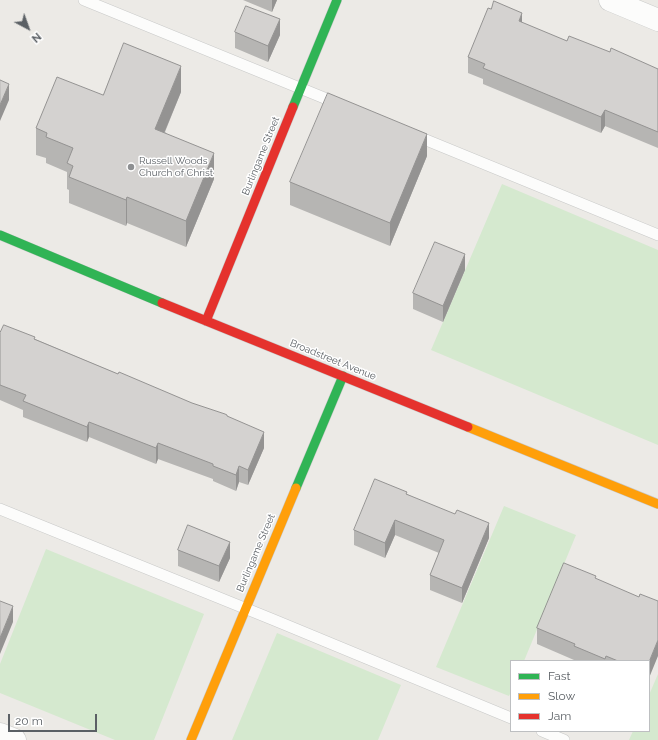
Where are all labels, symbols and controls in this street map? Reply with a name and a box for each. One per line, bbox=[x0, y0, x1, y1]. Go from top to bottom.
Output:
north arrow bbox=[8, 8, 48, 48]
text: N bbox=[29, 30, 44, 45]
street label: Burlingame Street bbox=[240, 115, 282, 197]
place label: Russell Woods Church of Christ bbox=[139, 155, 213, 178]
marker: Russell Woods Church of Christ bbox=[126, 162, 136, 172]
street label: Broadstreet Avenue bbox=[288, 337, 378, 383]
street label: Burlingame Street bbox=[234, 512, 278, 594]
legend bbox=[510, 660, 650, 732]
text: Fast bbox=[548, 669, 571, 683]
text: Slow bbox=[548, 689, 575, 703]
scale bar bbox=[10, 706, 99, 732]
text: Jam bbox=[548, 709, 571, 723]
text: 20 m bbox=[15, 714, 43, 728]

